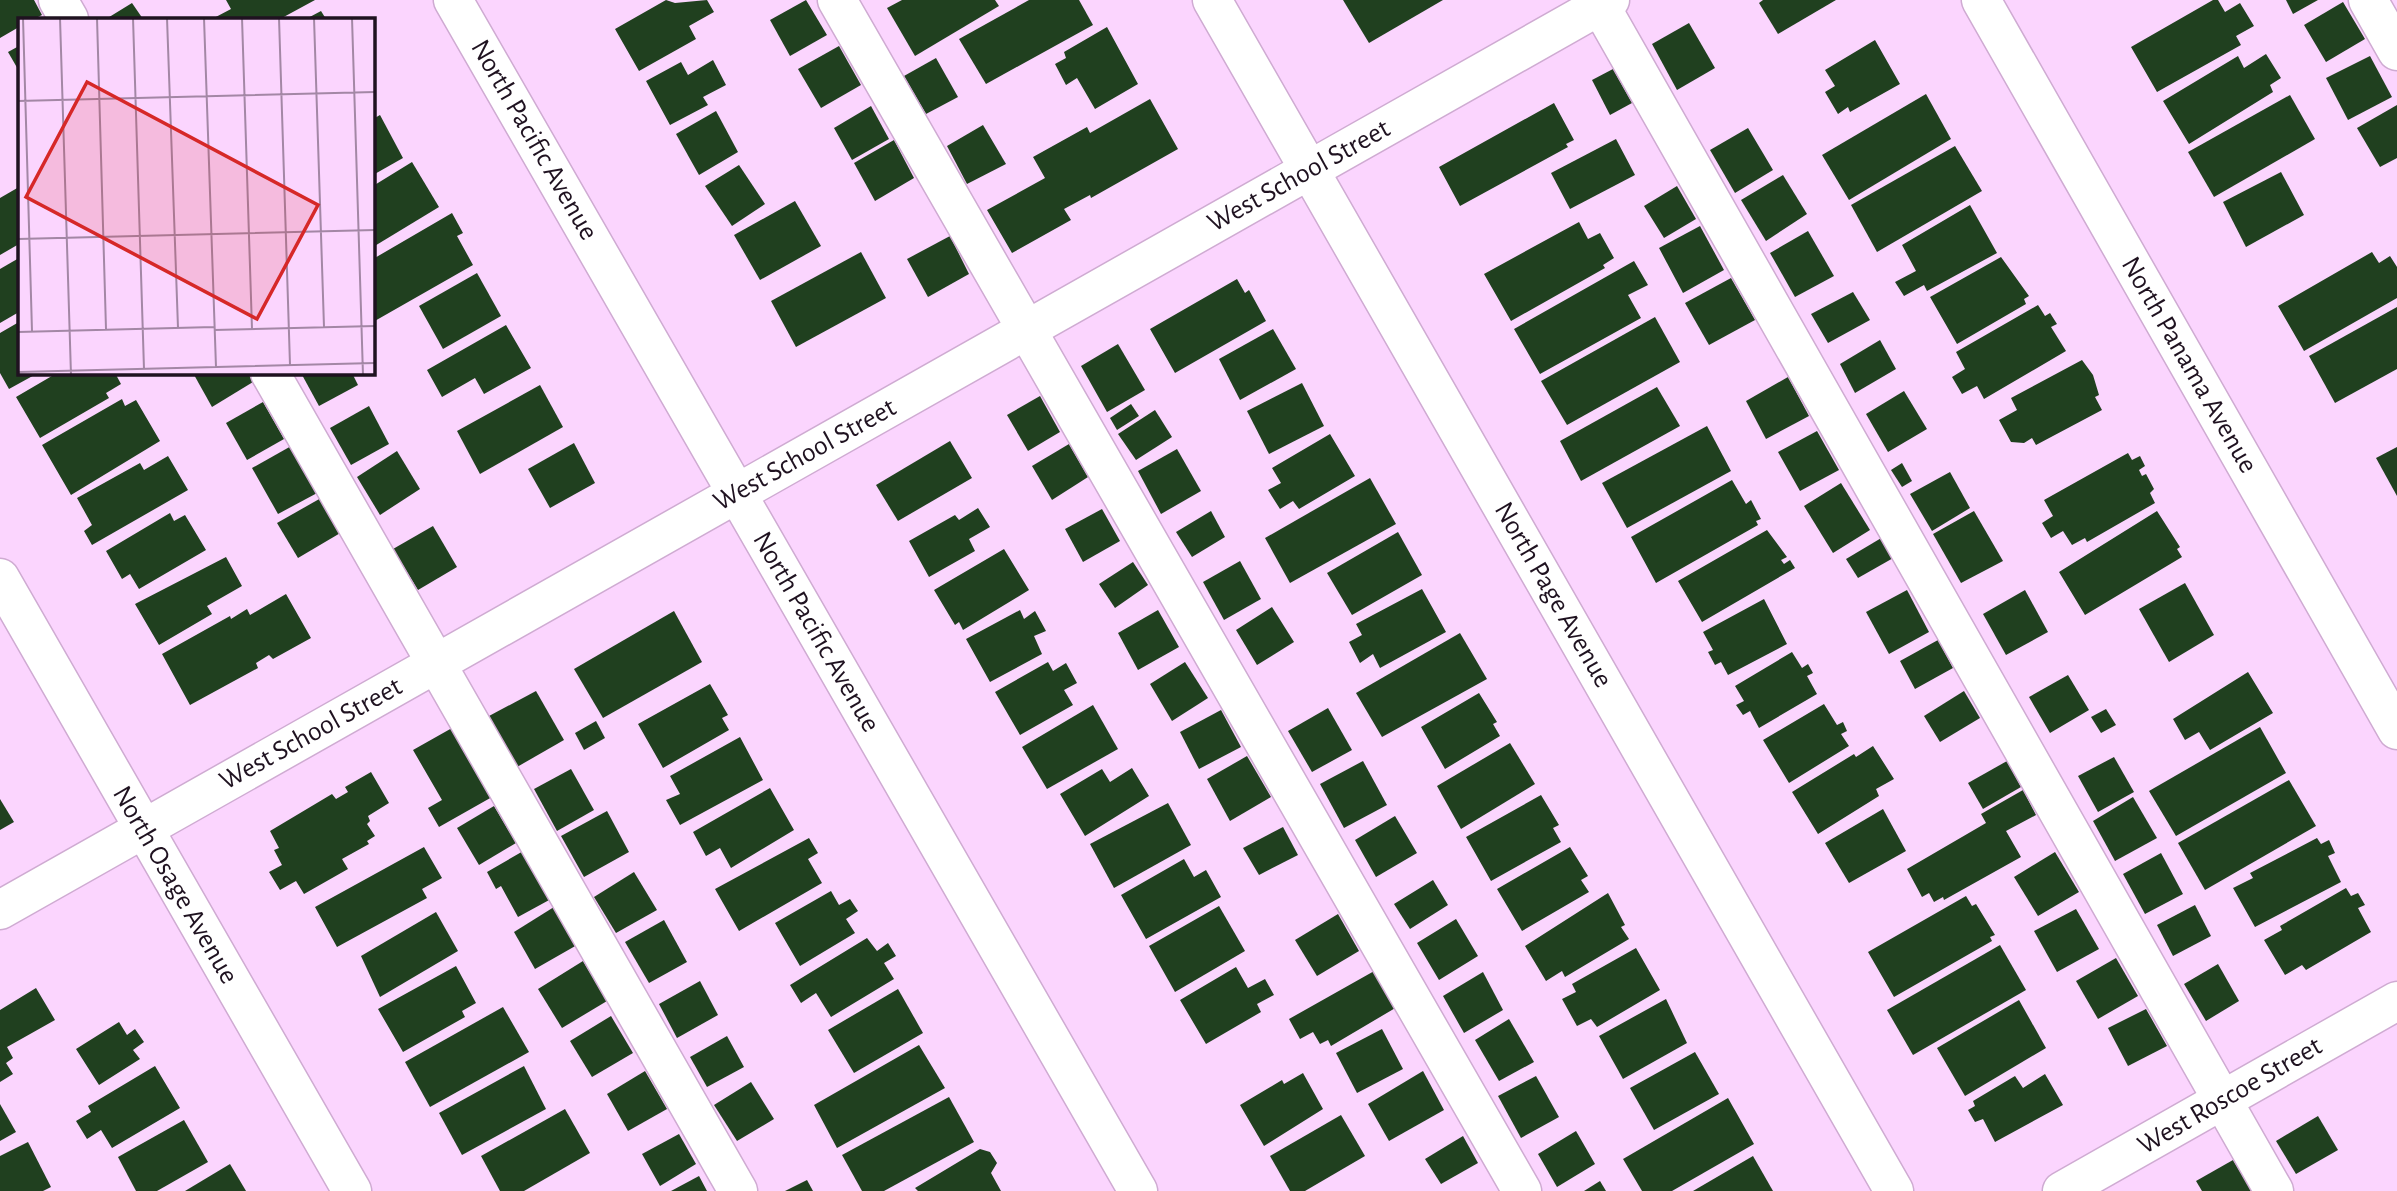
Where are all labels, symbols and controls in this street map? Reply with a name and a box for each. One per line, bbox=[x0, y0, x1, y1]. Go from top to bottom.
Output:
inset map bbox=[18, 18, 374, 374]
street label: North Pacific Avenue bbox=[465, 35, 603, 245]
street label: West School Street bbox=[1203, 114, 1395, 238]
street label: North Panama Avenue bbox=[2116, 252, 2262, 478]
street label: West School Street bbox=[709, 393, 901, 517]
street label: North Page Avenue bbox=[1489, 498, 1617, 692]
street label: North Pacific Avenue bbox=[747, 527, 885, 737]
street label: West School Street bbox=[215, 672, 407, 796]
street label: North Osage Avenue bbox=[107, 781, 243, 989]
street label: West Roscoe Street bbox=[2133, 1032, 2327, 1160]

